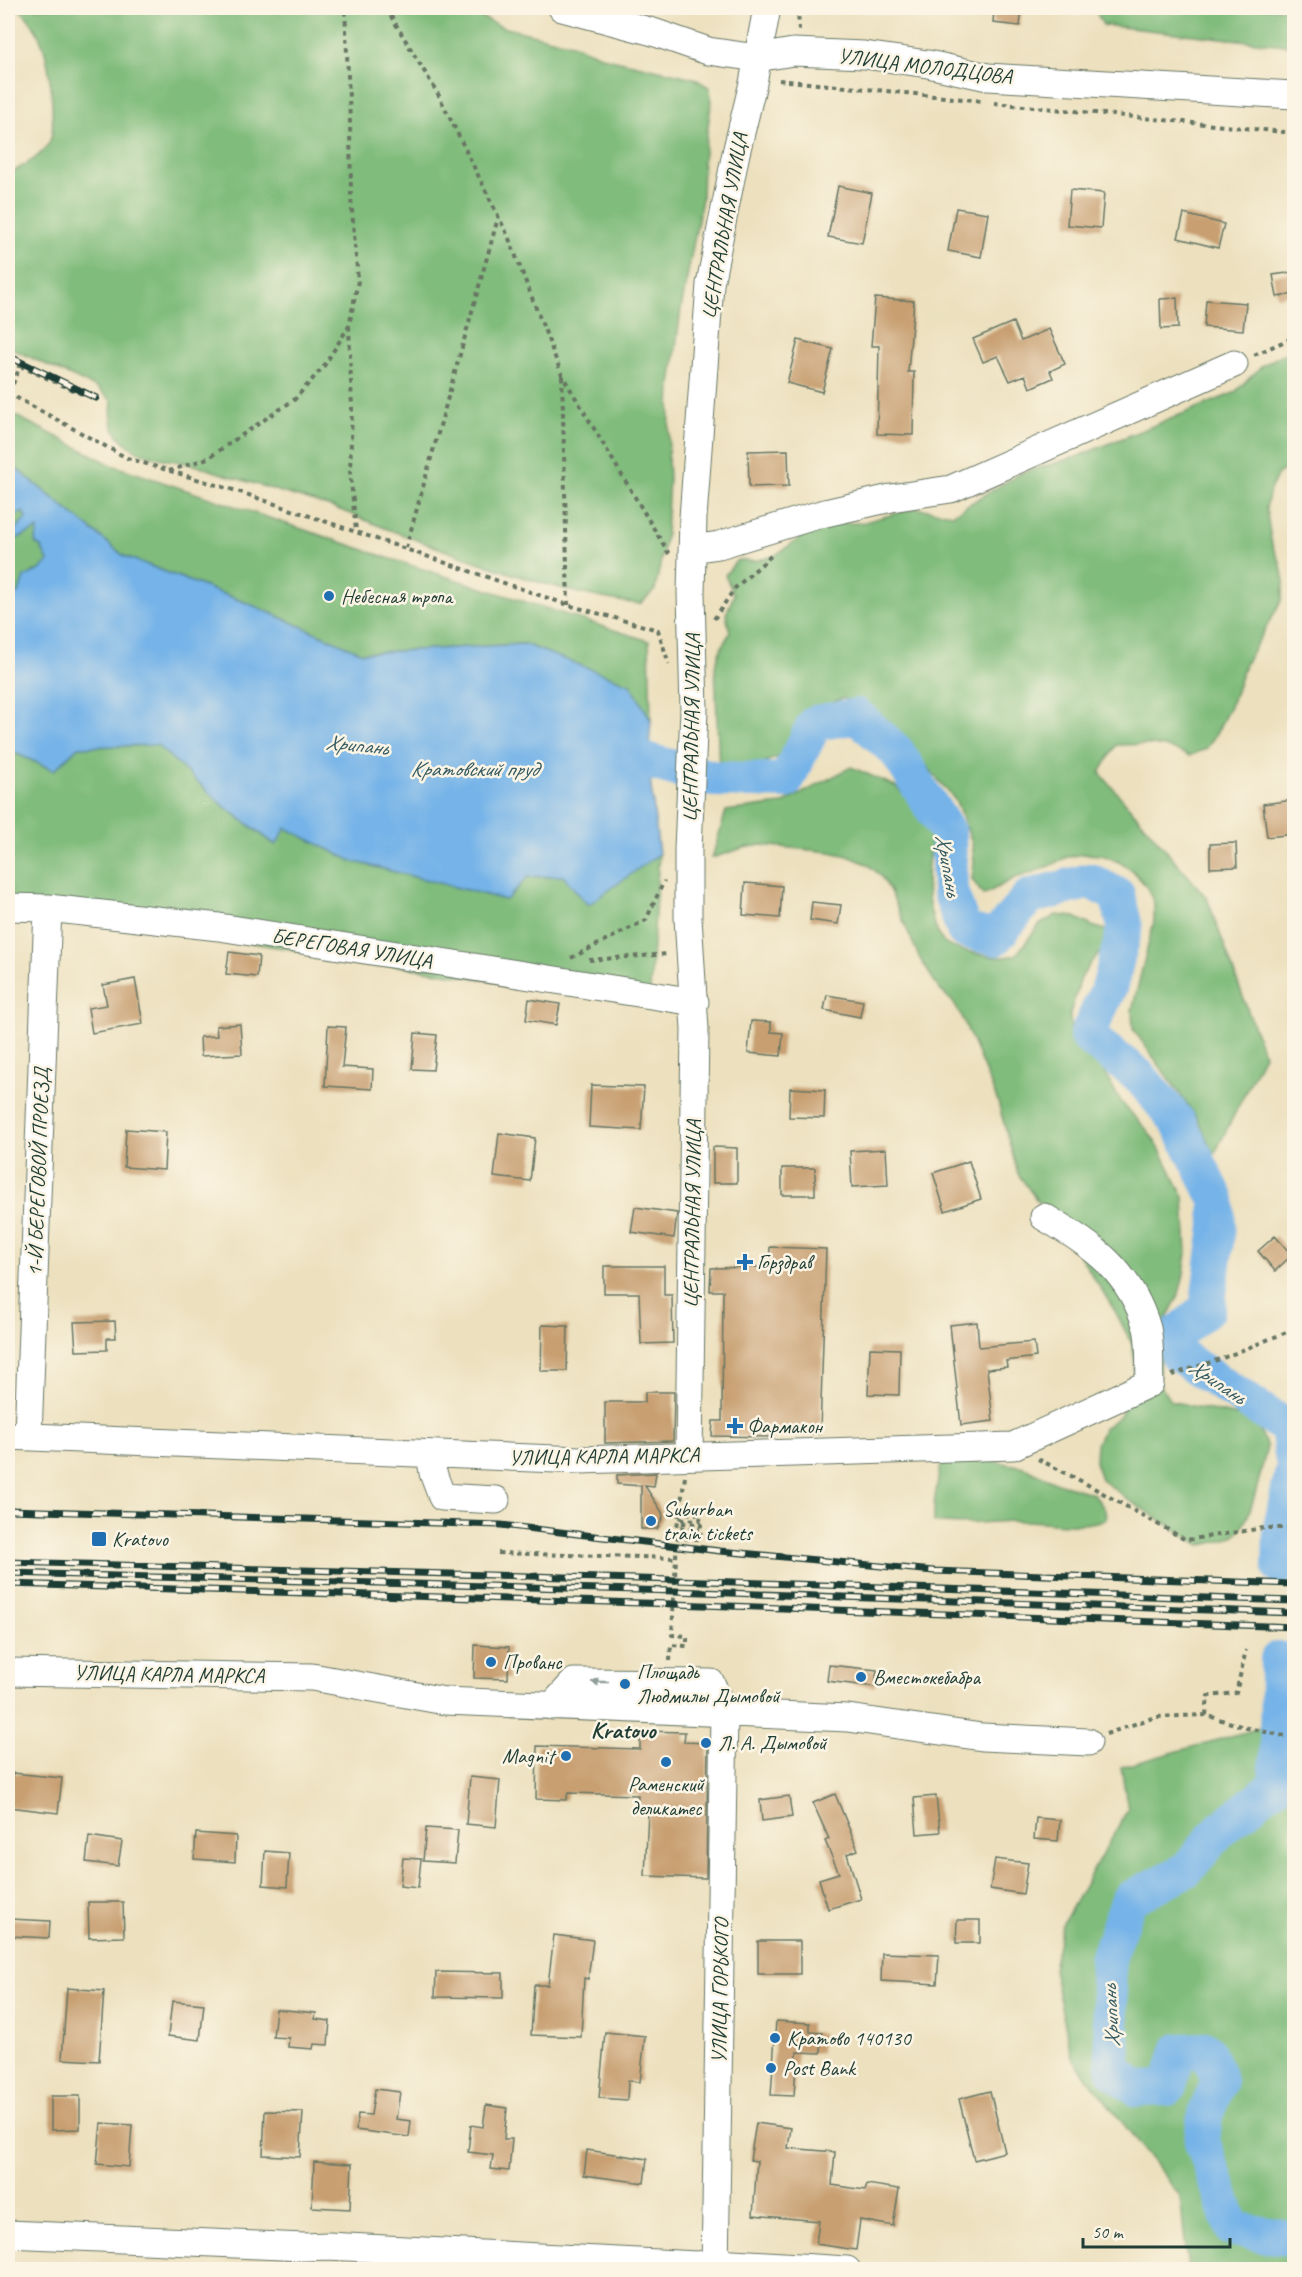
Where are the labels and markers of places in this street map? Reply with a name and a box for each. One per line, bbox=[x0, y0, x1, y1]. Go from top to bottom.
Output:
place label: Небесная тропа bbox=[341, 583, 455, 609]
marker: Небесная тропа bbox=[322, 589, 336, 603]
place label: Горздрав bbox=[757, 1249, 816, 1275]
marker: Горздрав bbox=[738, 1255, 752, 1269]
place label: Фармакон bbox=[747, 1413, 824, 1439]
marker: Фармакон bbox=[728, 1419, 742, 1433]
place label: Suburban train tickets bbox=[663, 1496, 754, 1546]
marker: Suburban train tickets bbox=[644, 1514, 658, 1528]
place label: Kratovo bbox=[112, 1526, 169, 1552]
marker: Kratovo bbox=[90, 1530, 108, 1548]
place label: Прованс bbox=[503, 1649, 563, 1675]
marker: Прованс bbox=[484, 1655, 498, 1669]
place label: Площадь Людмилы Дымовой bbox=[637, 1659, 781, 1709]
place label: Вместокебабра bbox=[873, 1664, 982, 1690]
marker: Вместокебабра bbox=[854, 1670, 868, 1684]
marker: Площадь Людмилы Дымовой bbox=[618, 1677, 632, 1691]
place label: Л. А. Дымовой bbox=[718, 1730, 828, 1756]
marker: Л. А. Дымовой bbox=[699, 1736, 713, 1750]
place label: Magnit bbox=[502, 1743, 557, 1769]
marker: Magnit bbox=[559, 1749, 573, 1763]
marker: Раменский деликатес bbox=[659, 1755, 673, 1769]
place label: Раменский деликатес bbox=[628, 1771, 705, 1821]
place label: Кратово 140130 bbox=[787, 2025, 912, 2051]
marker: Кратово 140130 bbox=[768, 2031, 782, 2045]
place label: Post Bank bbox=[783, 2055, 857, 2081]
marker: Post Bank bbox=[764, 2061, 778, 2075]

